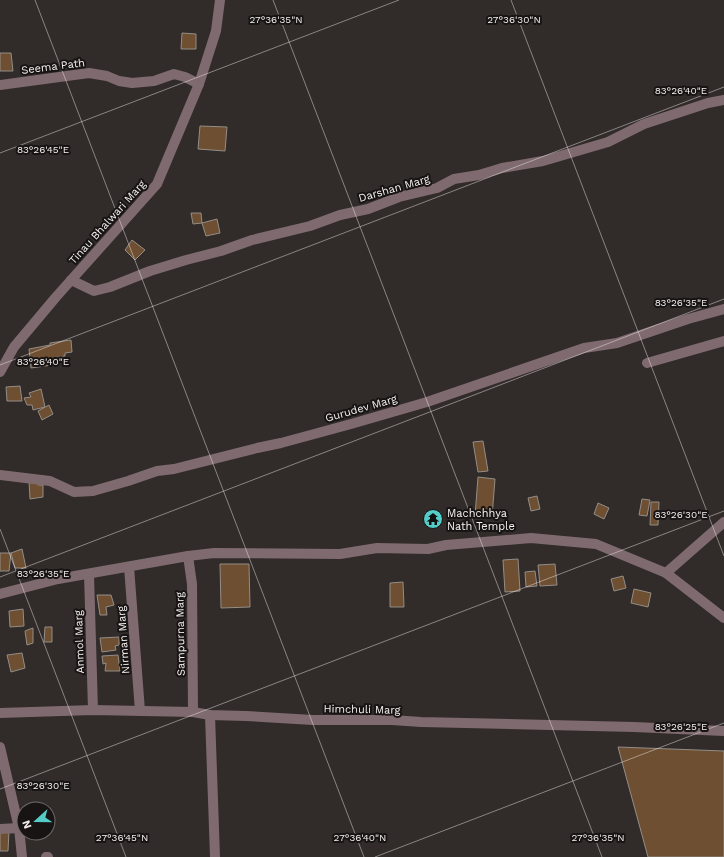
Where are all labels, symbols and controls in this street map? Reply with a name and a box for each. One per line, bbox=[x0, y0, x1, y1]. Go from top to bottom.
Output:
text: 27°36'35"N bbox=[249, 14, 303, 25]
text: 27°36'30"N bbox=[487, 14, 541, 25]
street label: Seema Path bbox=[20, 56, 86, 77]
text: 83°26'40"E bbox=[655, 85, 707, 96]
text: 83°26'45"E bbox=[17, 144, 69, 155]
street label: Darshan Marg bbox=[357, 172, 431, 205]
street label: Tinau Bhalwari Marg bbox=[66, 178, 149, 267]
text: 83°26'35"E bbox=[655, 297, 707, 308]
text: 83°26'40"E bbox=[17, 356, 69, 367]
street label: Gurudev Marg bbox=[324, 392, 399, 425]
place label: Machchhya Nath Temple bbox=[447, 507, 515, 533]
temple icon: Machchhya Nath Temple bbox=[422, 508, 444, 530]
text: 83°26'30"E bbox=[654, 509, 708, 520]
text: 83°26'35"E bbox=[17, 568, 69, 579]
street label: Sampurna Marg bbox=[173, 592, 188, 676]
street label: Nirman Marg bbox=[115, 605, 132, 675]
street label: Anmol Marg bbox=[72, 610, 87, 674]
street label: Himchuli Marg bbox=[323, 702, 401, 717]
text: 83°26'25"E bbox=[655, 721, 707, 732]
text: 83°26'30"E bbox=[16, 780, 70, 791]
north arrow bbox=[16, 801, 56, 841]
text: N bbox=[20, 818, 35, 831]
text: 27°36'45"N bbox=[96, 832, 148, 843]
text: 27°36'40"N bbox=[334, 832, 386, 843]
text: 27°36'35"N bbox=[571, 832, 625, 843]

